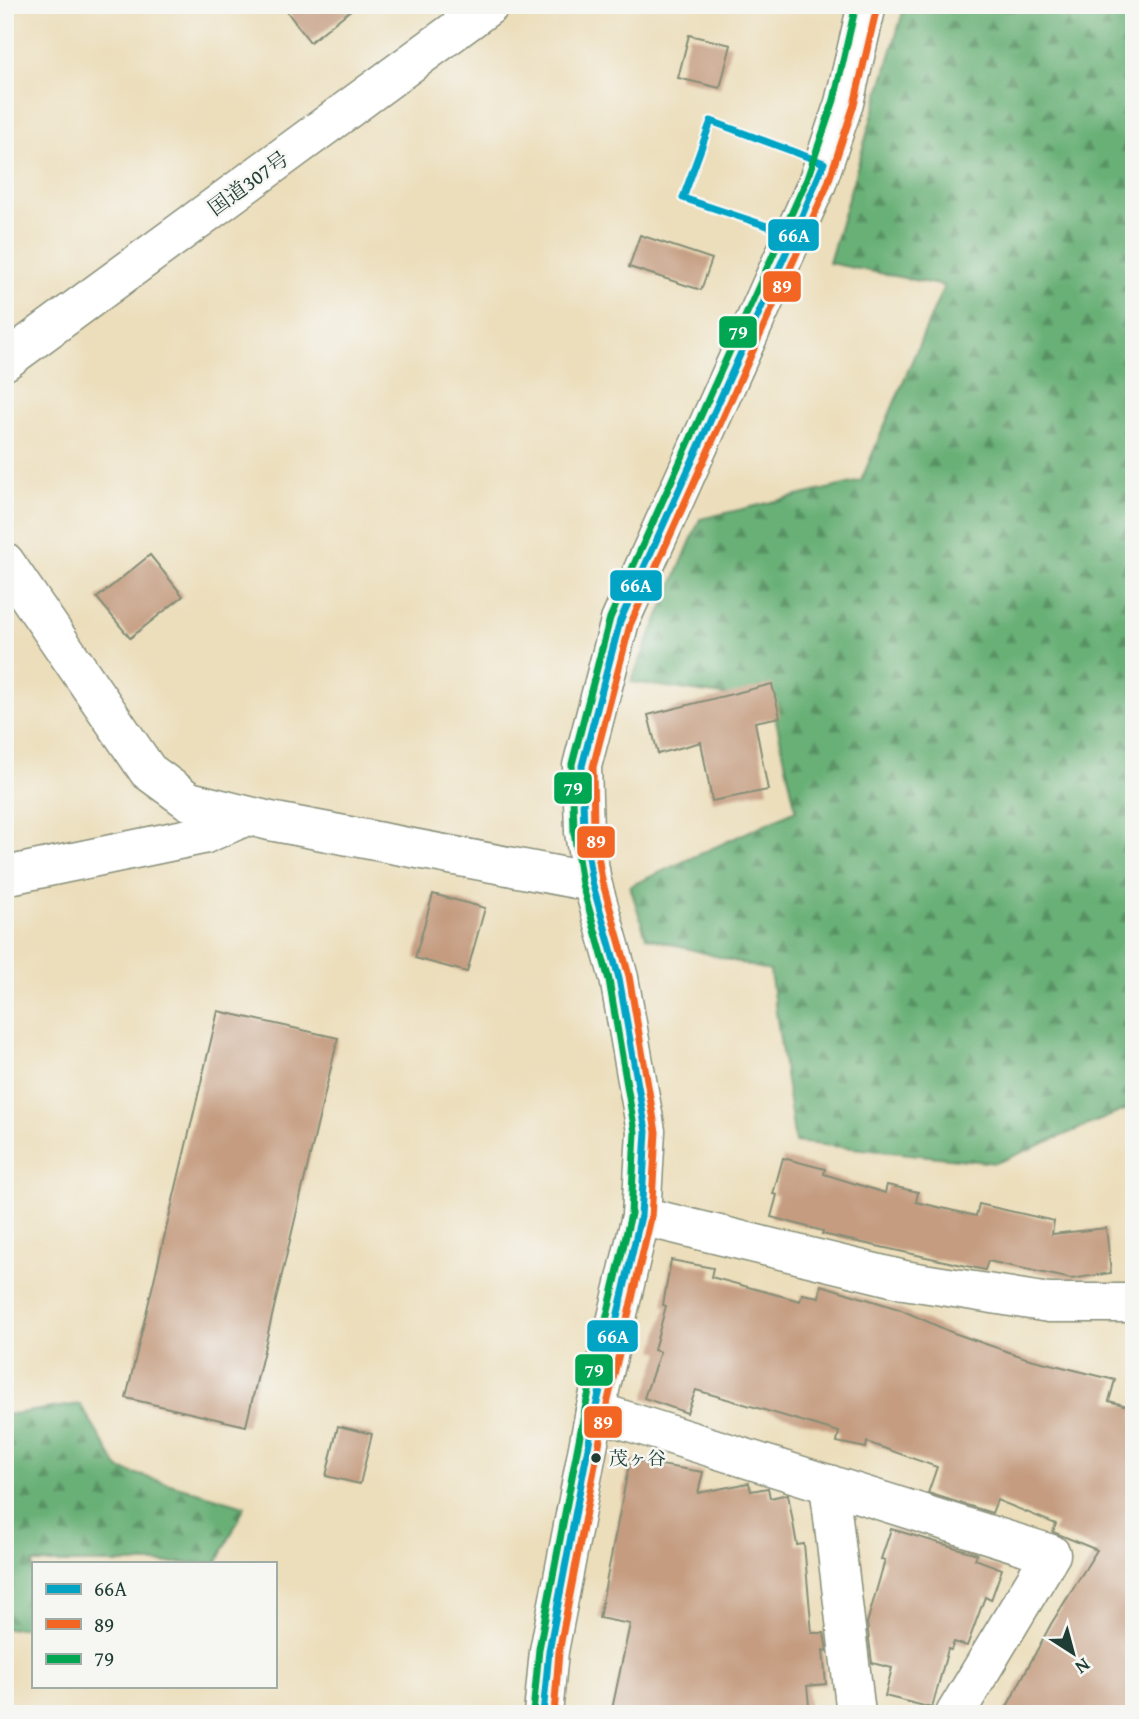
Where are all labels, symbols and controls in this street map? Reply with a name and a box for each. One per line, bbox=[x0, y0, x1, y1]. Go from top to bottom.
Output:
street label: 国道307号 bbox=[201, 143, 295, 223]
line badge: 66A bbox=[767, 218, 820, 252]
text: 66A bbox=[778, 221, 810, 249]
line badge: 89 bbox=[762, 270, 802, 303]
text: 89 bbox=[772, 272, 792, 300]
line badge: 79 bbox=[718, 315, 758, 349]
text: 79 bbox=[728, 318, 748, 346]
line badge: 66A bbox=[609, 569, 663, 602]
text: 66A bbox=[620, 571, 652, 599]
line badge: 79 bbox=[553, 771, 593, 805]
text: 79 bbox=[563, 774, 583, 802]
line badge: 89 bbox=[576, 825, 616, 859]
text: 89 bbox=[586, 827, 606, 855]
line badge: 66A bbox=[586, 1319, 639, 1353]
text: 66A bbox=[597, 1322, 629, 1350]
line badge: 79 bbox=[574, 1353, 614, 1387]
text: 79 bbox=[584, 1356, 604, 1384]
line badge: 89 bbox=[583, 1405, 623, 1439]
text: 89 bbox=[593, 1408, 613, 1436]
place label: 茂ヶ谷 bbox=[609, 1444, 666, 1472]
marker: 茂ヶ谷 bbox=[589, 1451, 603, 1465]
legend bbox=[32, 1562, 276, 1688]
text: 66A bbox=[94, 1573, 127, 1604]
text: 89 bbox=[94, 1609, 114, 1640]
north arrow bbox=[1038, 1618, 1108, 1688]
text: 79 bbox=[94, 1643, 114, 1674]
text: N bbox=[1069, 1652, 1096, 1682]

